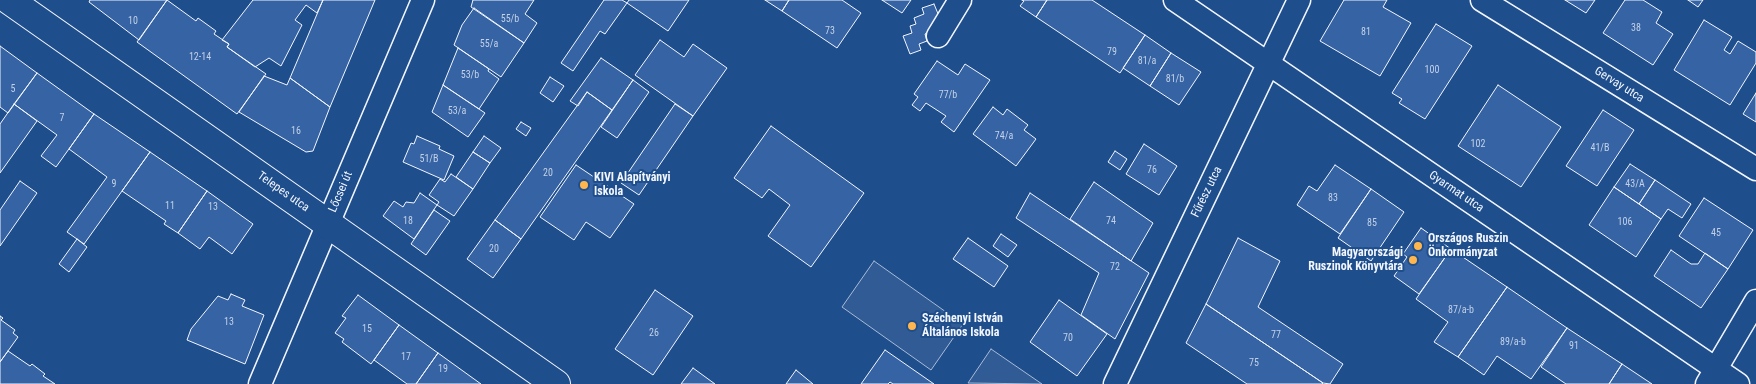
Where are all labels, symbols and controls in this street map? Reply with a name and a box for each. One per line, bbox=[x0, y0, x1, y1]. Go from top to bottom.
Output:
house number: 55/b bbox=[501, 13, 519, 25]
house number: 10 bbox=[128, 15, 138, 27]
house number: 38 bbox=[1631, 22, 1641, 34]
house number: 73 bbox=[825, 25, 835, 37]
house number: 81 bbox=[1361, 26, 1371, 38]
house number: 55/a bbox=[480, 38, 498, 50]
house number: 79 bbox=[1107, 46, 1117, 58]
house number: 12-14 bbox=[189, 51, 211, 63]
house number: 81/a bbox=[1138, 55, 1156, 67]
house number: 100 bbox=[1425, 64, 1439, 76]
street label: Gervay utca bbox=[1592, 64, 1646, 106]
house number: 53/b bbox=[461, 69, 479, 81]
house number: 81/b bbox=[1166, 73, 1184, 85]
house number: 5 bbox=[11, 83, 15, 95]
house number: 77/b bbox=[939, 89, 957, 101]
house number: 53/a bbox=[448, 105, 466, 117]
house number: 7 bbox=[60, 112, 64, 124]
house number: 16 bbox=[291, 125, 301, 137]
house number: 74/a bbox=[995, 130, 1013, 142]
house number: 102 bbox=[1471, 138, 1485, 150]
house number: 41/B bbox=[1590, 142, 1610, 154]
house number: 51/B bbox=[419, 153, 439, 165]
house number: 76 bbox=[1147, 164, 1157, 176]
street label: Fűrész utca bbox=[1189, 164, 1225, 220]
house number: 20 bbox=[543, 167, 553, 179]
street label: Gyarmat utca bbox=[1426, 168, 1486, 216]
street label: Telepes utca bbox=[254, 169, 312, 215]
street label: Lőcsei út bbox=[326, 169, 356, 215]
place label: KIVI Alapítványi Iskola bbox=[594, 171, 671, 199]
house number: 9 bbox=[112, 178, 116, 190]
house number: 43/A bbox=[1625, 178, 1645, 190]
marker: KIVI Alapítványi Iskola bbox=[578, 179, 590, 191]
house number: 83 bbox=[1328, 192, 1338, 204]
house number: 11 bbox=[165, 200, 175, 212]
house number: 13 bbox=[208, 201, 218, 213]
house number: 18 bbox=[403, 215, 413, 227]
house number: 74 bbox=[1106, 215, 1116, 227]
house number: 106 bbox=[1618, 216, 1632, 228]
house number: 85 bbox=[1367, 217, 1377, 229]
house number: 45 bbox=[1711, 227, 1721, 239]
place label: Országos Ruszin Önkormányzat bbox=[1428, 232, 1508, 260]
marker: Országos Ruszin Önkormányzat bbox=[1412, 240, 1424, 252]
house number: 20 bbox=[489, 243, 499, 255]
place label: Magyarországi Ruszinok Könyvtára bbox=[1308, 246, 1403, 274]
marker: Magyarországi Ruszinok Könyvtára bbox=[1407, 254, 1419, 266]
house number: 72 bbox=[1110, 261, 1120, 273]
house number: 87/a-b bbox=[1448, 304, 1474, 316]
place label: Széchenyi István Általános Iskola bbox=[922, 312, 1003, 340]
house number: 13 bbox=[224, 316, 234, 328]
marker: Széchenyi István Általános Iskola bbox=[906, 320, 918, 332]
house number: 15 bbox=[362, 323, 372, 335]
house number: 26 bbox=[649, 327, 659, 339]
house number: 77 bbox=[1271, 329, 1281, 341]
house number: 70 bbox=[1063, 332, 1073, 344]
house number: 89/a-b bbox=[1500, 336, 1526, 348]
house number: 91 bbox=[1569, 340, 1579, 352]
house number: 17 bbox=[401, 351, 411, 363]
house number: 75 bbox=[1249, 357, 1259, 369]
house number: 19 bbox=[438, 363, 448, 375]

